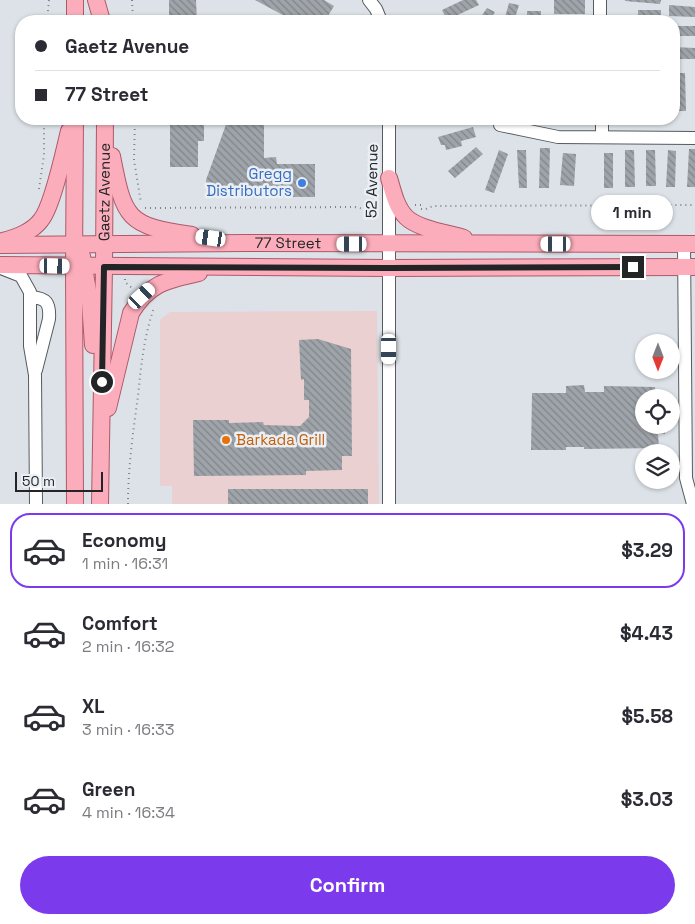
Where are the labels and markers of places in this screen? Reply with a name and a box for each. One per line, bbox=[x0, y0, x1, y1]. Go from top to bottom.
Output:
place label: Gregg Distributors bbox=[206, 164, 292, 200]
marker: Gregg Distributors bbox=[296, 177, 308, 189]
place label: Barkada Grill bbox=[236, 430, 325, 449]
marker: Barkada Grill bbox=[220, 434, 232, 446]

